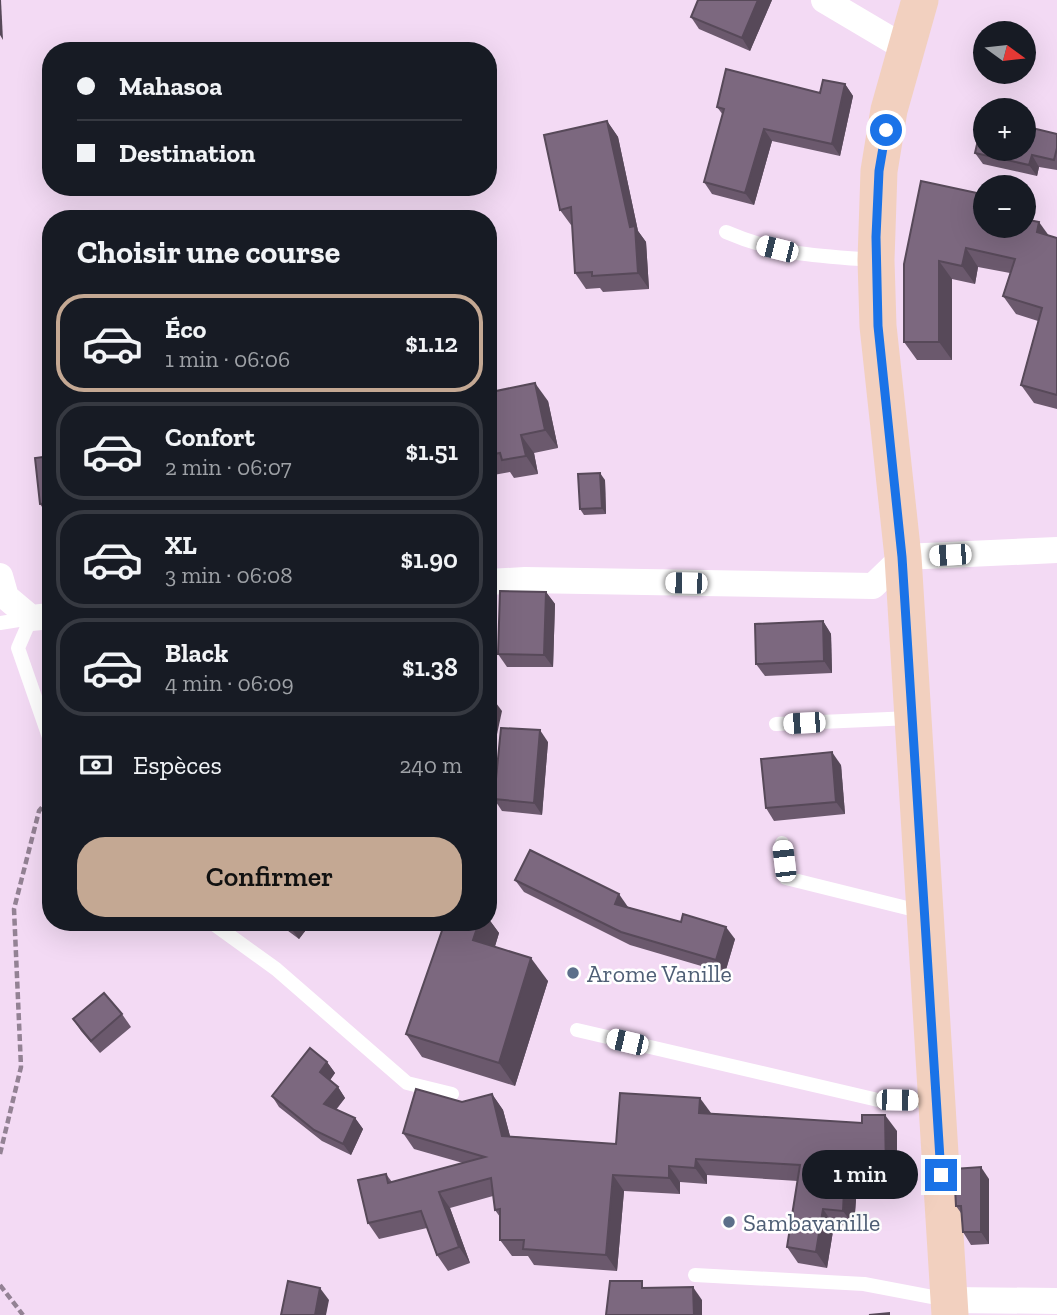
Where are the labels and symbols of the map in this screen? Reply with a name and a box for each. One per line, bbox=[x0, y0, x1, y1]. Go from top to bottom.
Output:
north arrow bbox=[973, 21, 1036, 84]
route start bbox=[870, 114, 902, 146]
car bbox=[755, 234, 800, 264]
car bbox=[929, 543, 972, 567]
car bbox=[665, 572, 708, 594]
car bbox=[783, 711, 826, 735]
car bbox=[772, 839, 797, 883]
place label: Arome Vanille bbox=[587, 959, 732, 988]
marker: Arome Vanille bbox=[565, 965, 581, 981]
car bbox=[605, 1027, 650, 1057]
car bbox=[876, 1089, 919, 1111]
callout: 1 min bbox=[801, 1150, 916, 1200]
route end bbox=[925, 1159, 957, 1191]
place label: Sambavanille bbox=[743, 1208, 880, 1237]
marker: Sambavanille bbox=[721, 1214, 737, 1230]

